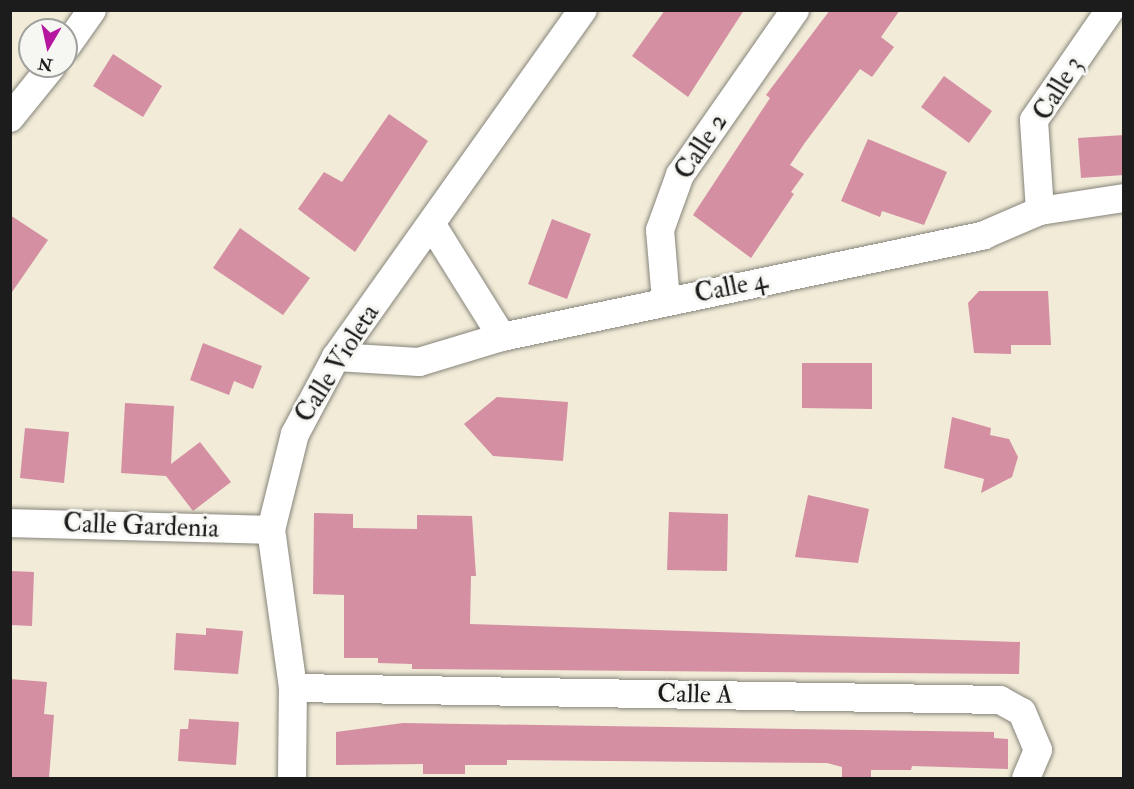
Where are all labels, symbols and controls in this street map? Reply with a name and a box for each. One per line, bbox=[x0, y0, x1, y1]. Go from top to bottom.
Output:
north arrow bbox=[18, 18, 78, 78]
street label: Calle 3 bbox=[1028, 51, 1090, 127]
text: N bbox=[37, 53, 54, 75]
street label: Calle 2 bbox=[669, 108, 735, 186]
street label: Calle 4 bbox=[692, 265, 770, 311]
street label: Calle Violeta bbox=[289, 299, 387, 429]
street label: Calle Gardenia bbox=[63, 509, 219, 545]
street label: Calle A bbox=[657, 679, 733, 711]

